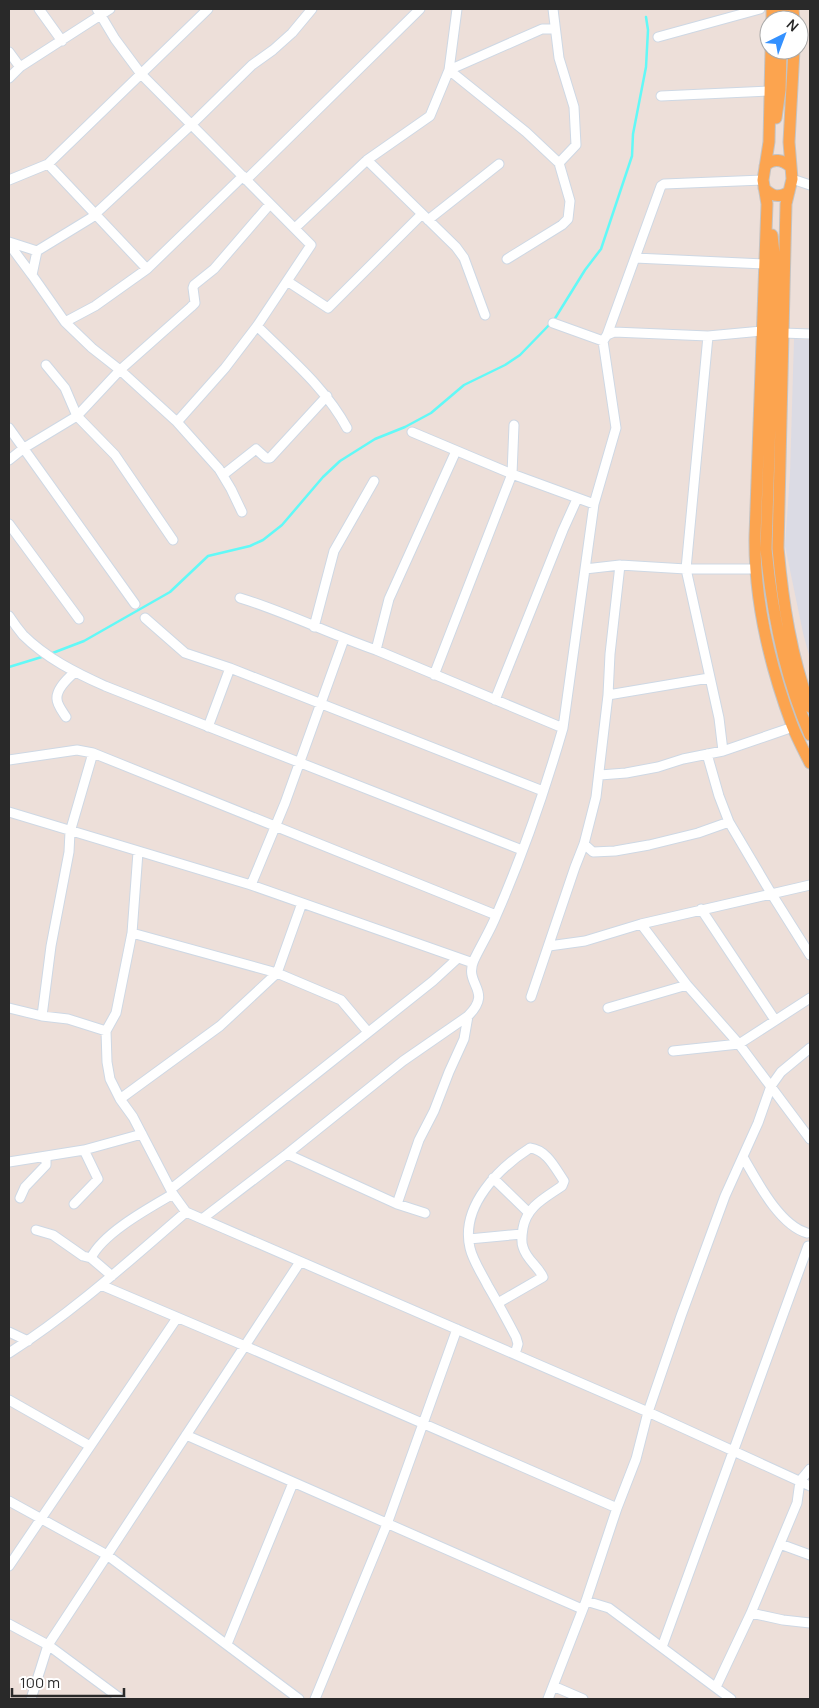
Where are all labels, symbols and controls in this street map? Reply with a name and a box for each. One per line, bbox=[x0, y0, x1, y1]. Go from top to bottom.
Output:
north arrow bbox=[759, 10, 809, 60]
text: N bbox=[783, 15, 803, 35]
scale bar bbox=[12, 1666, 125, 1698]
text: 100 m bbox=[20, 1672, 60, 1693]

